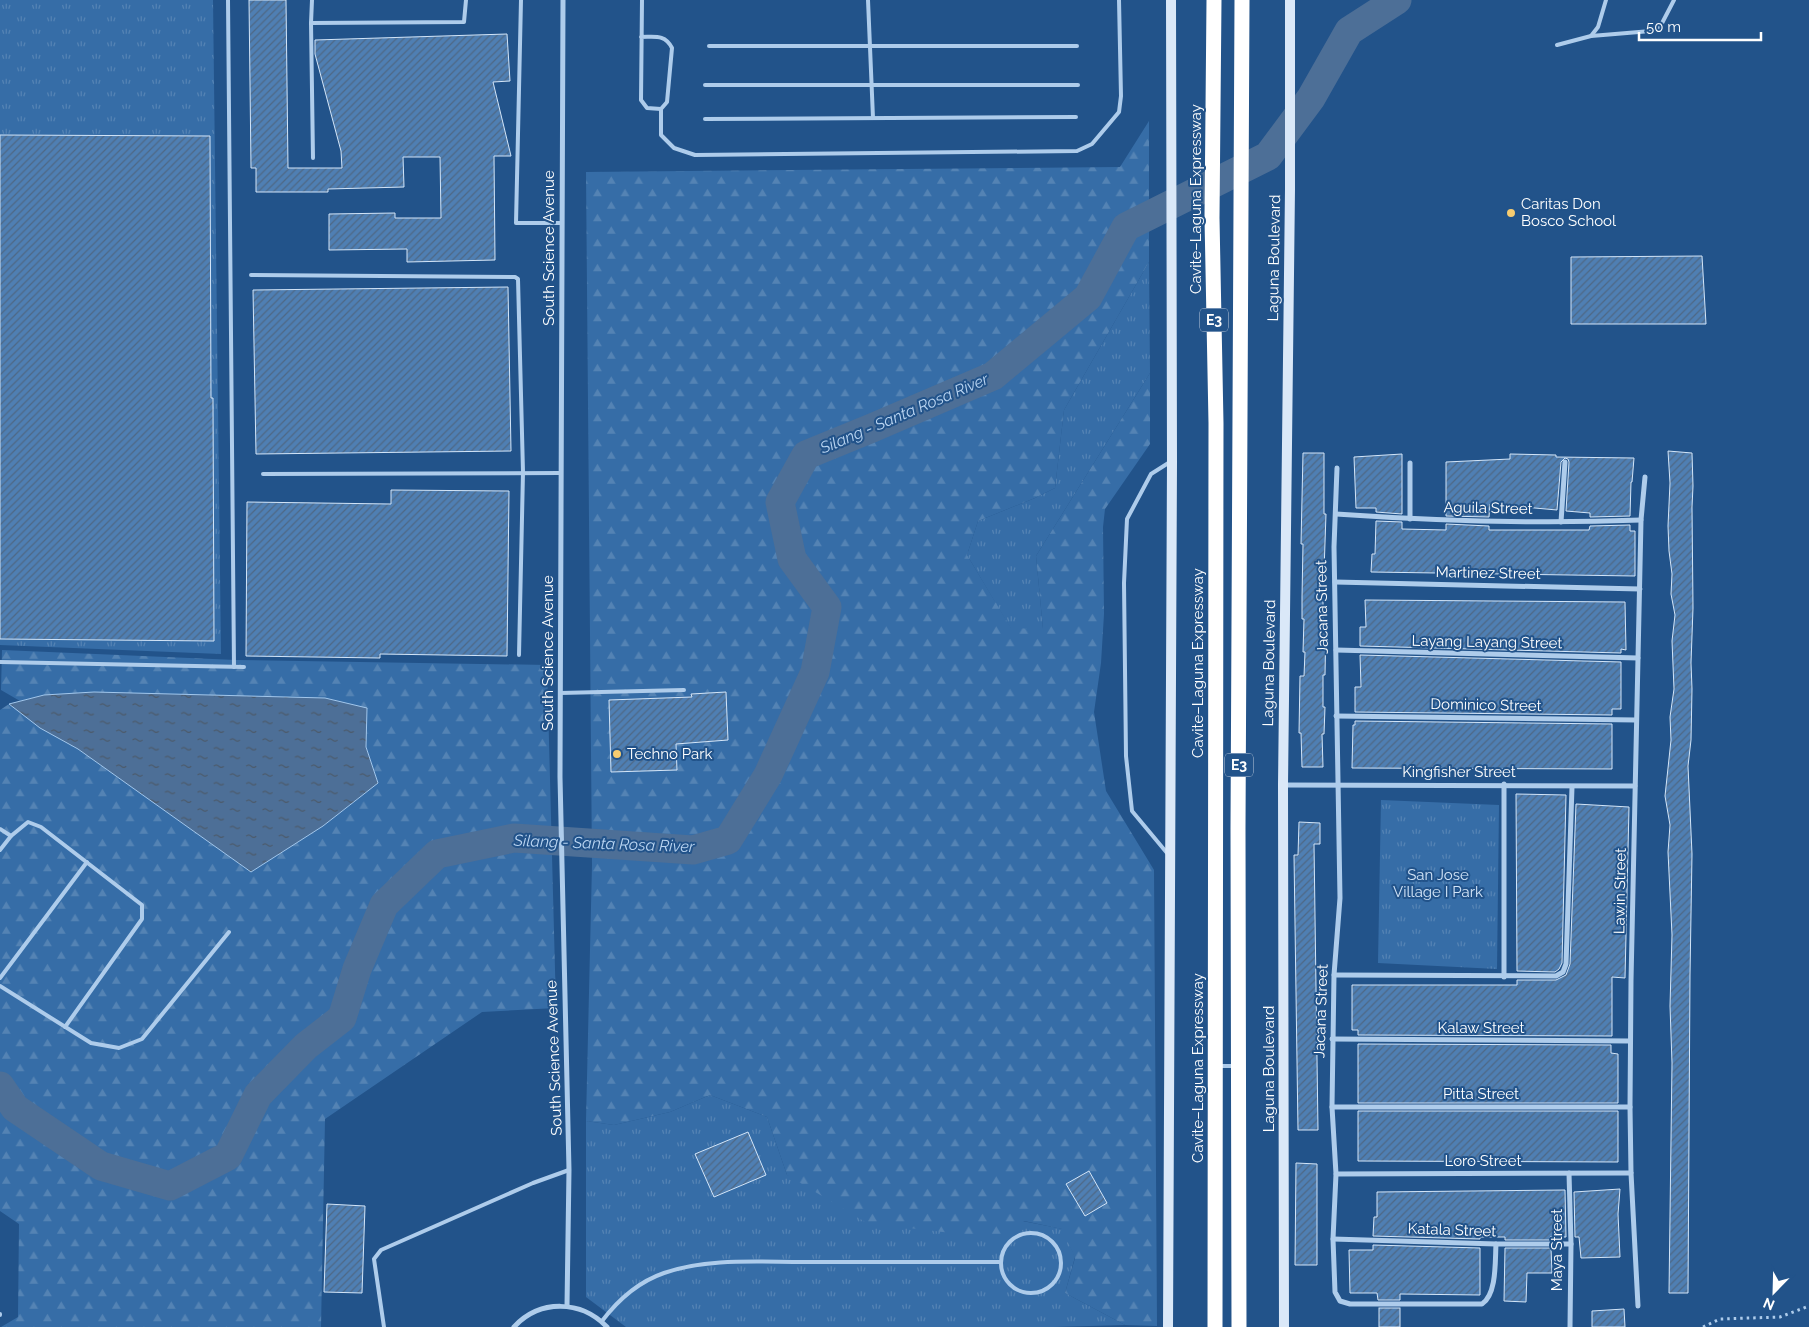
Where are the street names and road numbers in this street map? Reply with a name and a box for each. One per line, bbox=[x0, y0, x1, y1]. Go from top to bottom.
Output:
street label: Cavite–Laguna Expressway bbox=[1187, 104, 1205, 294]
street label: South Science Avenue bbox=[540, 170, 558, 326]
street label: Laguna Boulevard bbox=[1264, 194, 1284, 322]
road number: E3 bbox=[1200, 308, 1228, 332]
street label: Aguila Street bbox=[1443, 498, 1533, 518]
street label: Jacana Street bbox=[1312, 560, 1332, 654]
street label: Martinez Street bbox=[1435, 563, 1541, 583]
street label: Cavite–Laguna Expressway bbox=[1189, 568, 1207, 758]
street label: South Science Avenue bbox=[539, 575, 557, 731]
street label: Laguna Boulevard bbox=[1259, 599, 1279, 727]
street label: Layang Layang Street bbox=[1411, 632, 1563, 652]
street label: Dominico Street bbox=[1430, 695, 1542, 715]
road number: E3 bbox=[1225, 754, 1253, 776]
street label: Kingfisher Street bbox=[1402, 763, 1516, 781]
street label: Lawin Street bbox=[1610, 848, 1630, 934]
street label: Jacana Street bbox=[1310, 964, 1332, 1058]
street label: Cavite–Laguna Expressway bbox=[1189, 973, 1207, 1163]
street label: South Science Avenue bbox=[542, 980, 566, 1136]
street label: Laguna Boulevard bbox=[1260, 1006, 1278, 1132]
street label: Kalaw Street bbox=[1437, 1019, 1525, 1037]
street label: Pitta Street bbox=[1443, 1085, 1519, 1103]
street label: Loro Street bbox=[1445, 1152, 1521, 1170]
street label: Maya Street bbox=[1548, 1209, 1566, 1291]
street label: Katala Street bbox=[1407, 1219, 1497, 1241]

